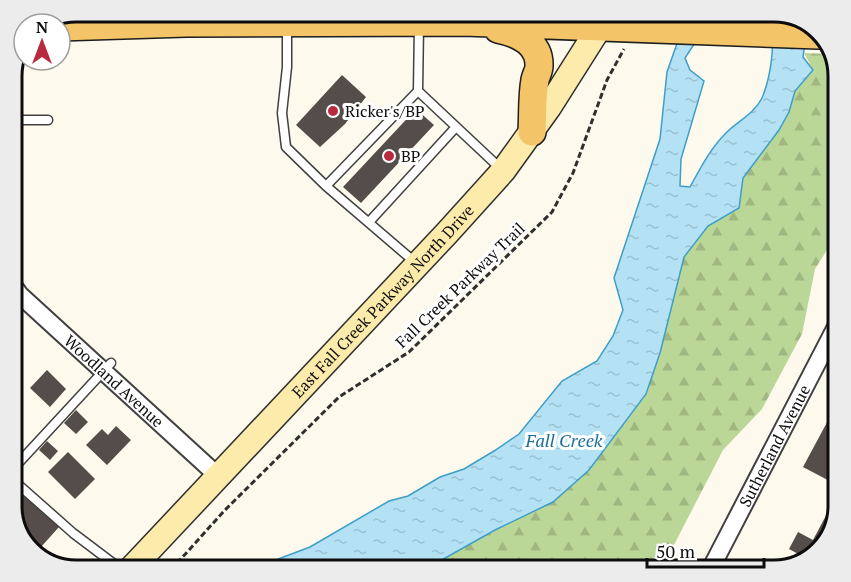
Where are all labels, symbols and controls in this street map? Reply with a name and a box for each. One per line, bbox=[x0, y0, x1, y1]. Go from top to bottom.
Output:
north arrow bbox=[12, 12, 72, 72]
text: N bbox=[36, 16, 48, 38]
place label: Ricker's/BP bbox=[345, 100, 425, 122]
marker: Ricker's/BP bbox=[326, 104, 340, 118]
place label: BP bbox=[401, 145, 420, 167]
marker: BP bbox=[382, 149, 396, 163]
street label: East Fall Creek Parkway North Drive bbox=[287, 200, 479, 402]
street label: Fall Creek Parkway Trail bbox=[391, 217, 530, 353]
street label: Woodland Avenue bbox=[59, 330, 169, 432]
street label: Sutherland Avenue bbox=[734, 381, 815, 511]
water label: Fall Creek bbox=[525, 428, 603, 452]
scale bar bbox=[647, 531, 764, 569]
text: 50 m bbox=[656, 539, 696, 563]

